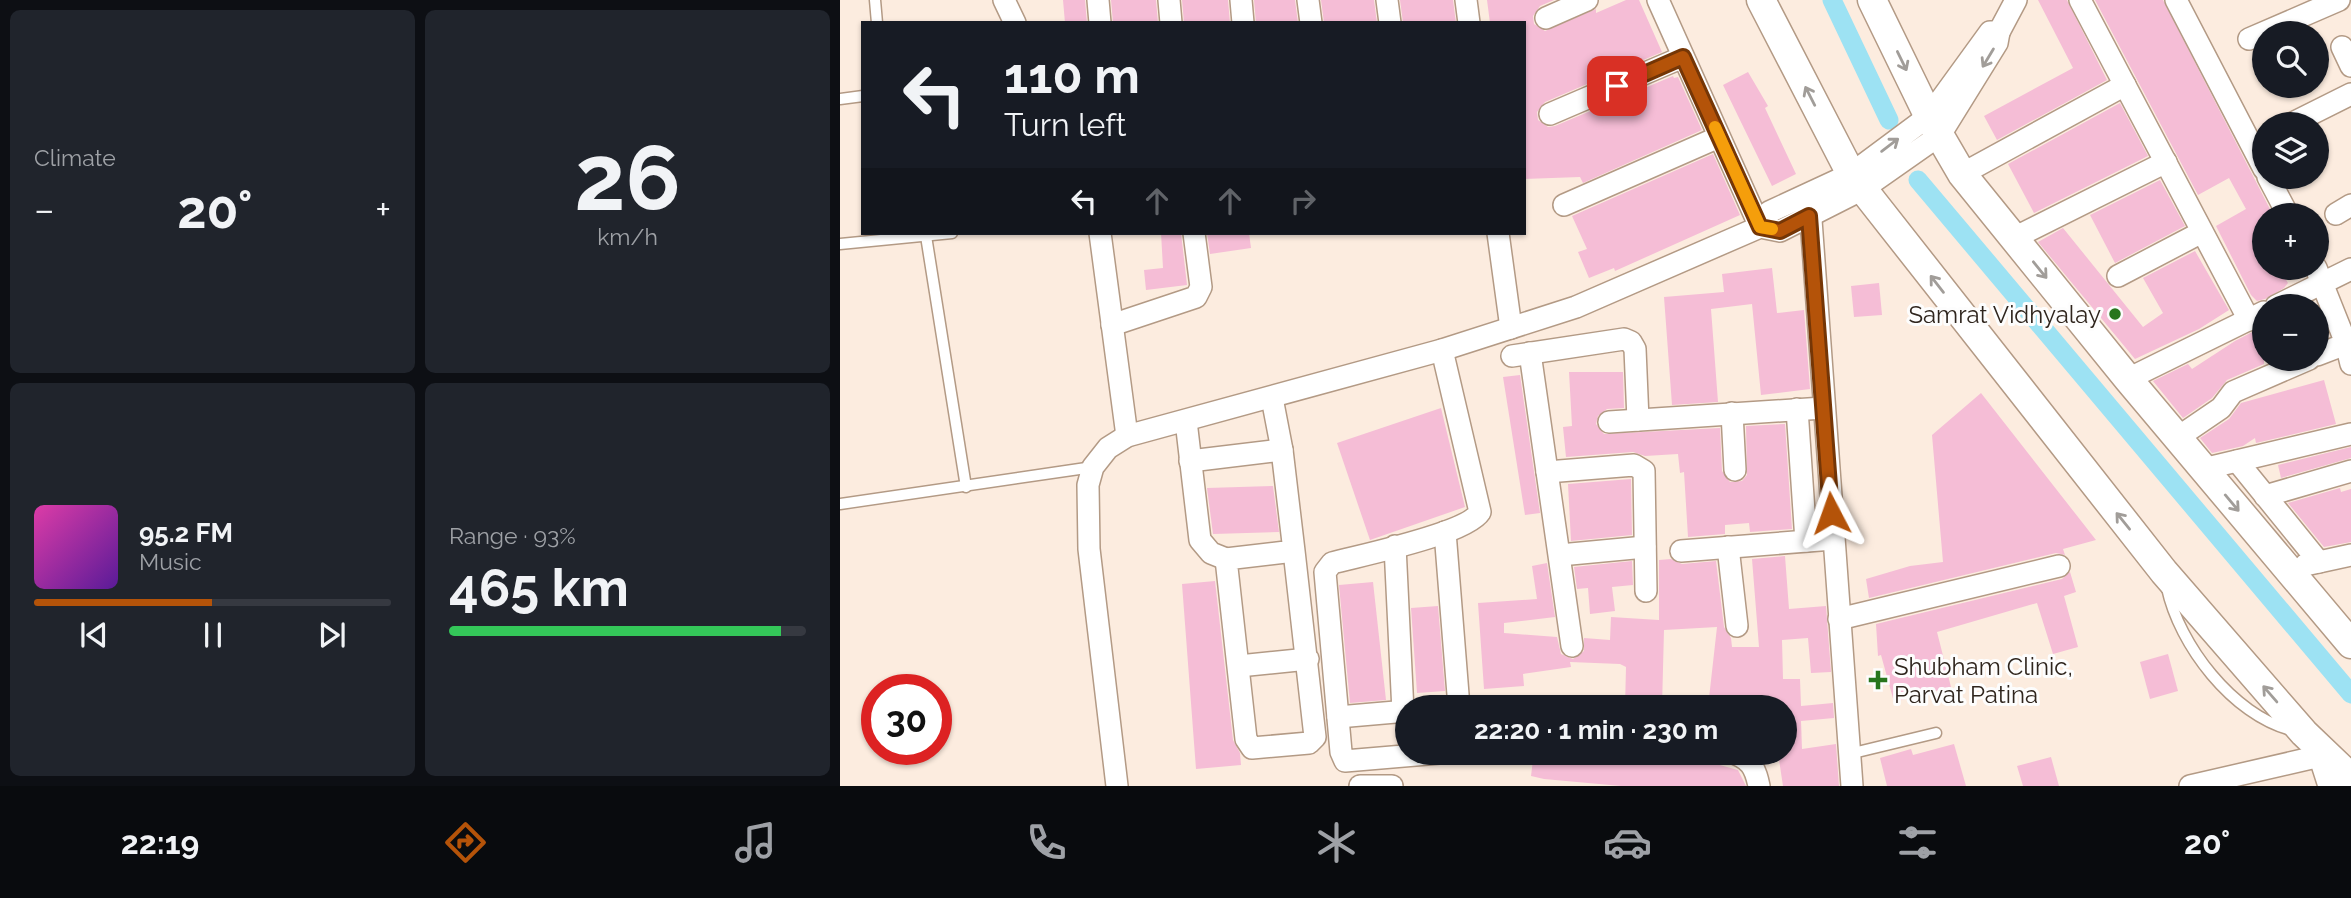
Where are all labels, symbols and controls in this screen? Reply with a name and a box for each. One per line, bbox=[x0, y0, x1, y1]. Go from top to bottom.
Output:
map controls bbox=[2252, 21, 2329, 371]
button: search bbox=[2252, 21, 2329, 98]
text: 110 m bbox=[1004, 47, 1140, 104]
one-way arrow bbox=[1981, 48, 1995, 68]
icon: left bbox=[889, 49, 980, 140]
one-way arrow bbox=[1895, 50, 1909, 71]
pin bbox=[1587, 56, 1647, 116]
icon: arrive bbox=[1598, 67, 1636, 105]
one-way arrow bbox=[1803, 86, 1817, 107]
text: Turn left bbox=[1004, 106, 1126, 143]
button: layers bbox=[2252, 112, 2329, 189]
text: 26 bbox=[574, 124, 681, 231]
one-way arrow bbox=[1880, 138, 1899, 153]
text: Climate bbox=[34, 144, 116, 171]
text: 20° bbox=[177, 179, 253, 240]
icon: left bbox=[1065, 182, 1103, 220]
icon: ahead bbox=[1138, 182, 1176, 220]
icon: ahead bbox=[1211, 182, 1249, 220]
icon: right bbox=[1284, 182, 1322, 220]
text: − bbox=[34, 187, 54, 232]
text: + bbox=[375, 187, 391, 232]
button: + bbox=[2252, 203, 2329, 280]
text: km/h bbox=[597, 223, 658, 250]
one-way arrow bbox=[2032, 261, 2048, 279]
one-way arrow bbox=[1929, 275, 1944, 294]
button: − bbox=[2252, 294, 2329, 371]
place label: Samrat Vidhyalay bbox=[1908, 300, 2101, 329]
marker: Samrat Vidhyalay bbox=[2107, 306, 2123, 322]
position arrow bbox=[1794, 476, 1868, 550]
one-way arrow bbox=[2224, 493, 2240, 511]
one-way arrow bbox=[2115, 512, 2130, 530]
text: 95.2 FM bbox=[139, 518, 233, 548]
text: Range · 93% bbox=[449, 522, 576, 549]
text: Music bbox=[139, 548, 202, 575]
text: 465 km bbox=[449, 557, 629, 618]
icon: previous bbox=[75, 616, 113, 654]
icon: pause bbox=[194, 616, 232, 654]
icon: next bbox=[313, 616, 351, 654]
place label: Shubham Clinic, Parvat Patina bbox=[1894, 652, 2073, 709]
marker: Shubham Clinic, Parvat Patina bbox=[1868, 670, 1888, 690]
speed limit sign: 30 bbox=[861, 674, 952, 765]
one-way arrow bbox=[2262, 685, 2278, 703]
text: 22:20 · 1 min · 230 m bbox=[1474, 715, 1718, 745]
icon: directions bbox=[441, 818, 490, 867]
icon: music bbox=[731, 818, 780, 867]
icon: phone bbox=[1022, 818, 1071, 867]
icon: climate bbox=[1312, 818, 1361, 867]
icon: car bbox=[1603, 818, 1652, 867]
icon: filters bbox=[1893, 818, 1942, 867]
text: 22:19 bbox=[121, 824, 199, 861]
text: 20° bbox=[2184, 824, 2230, 861]

